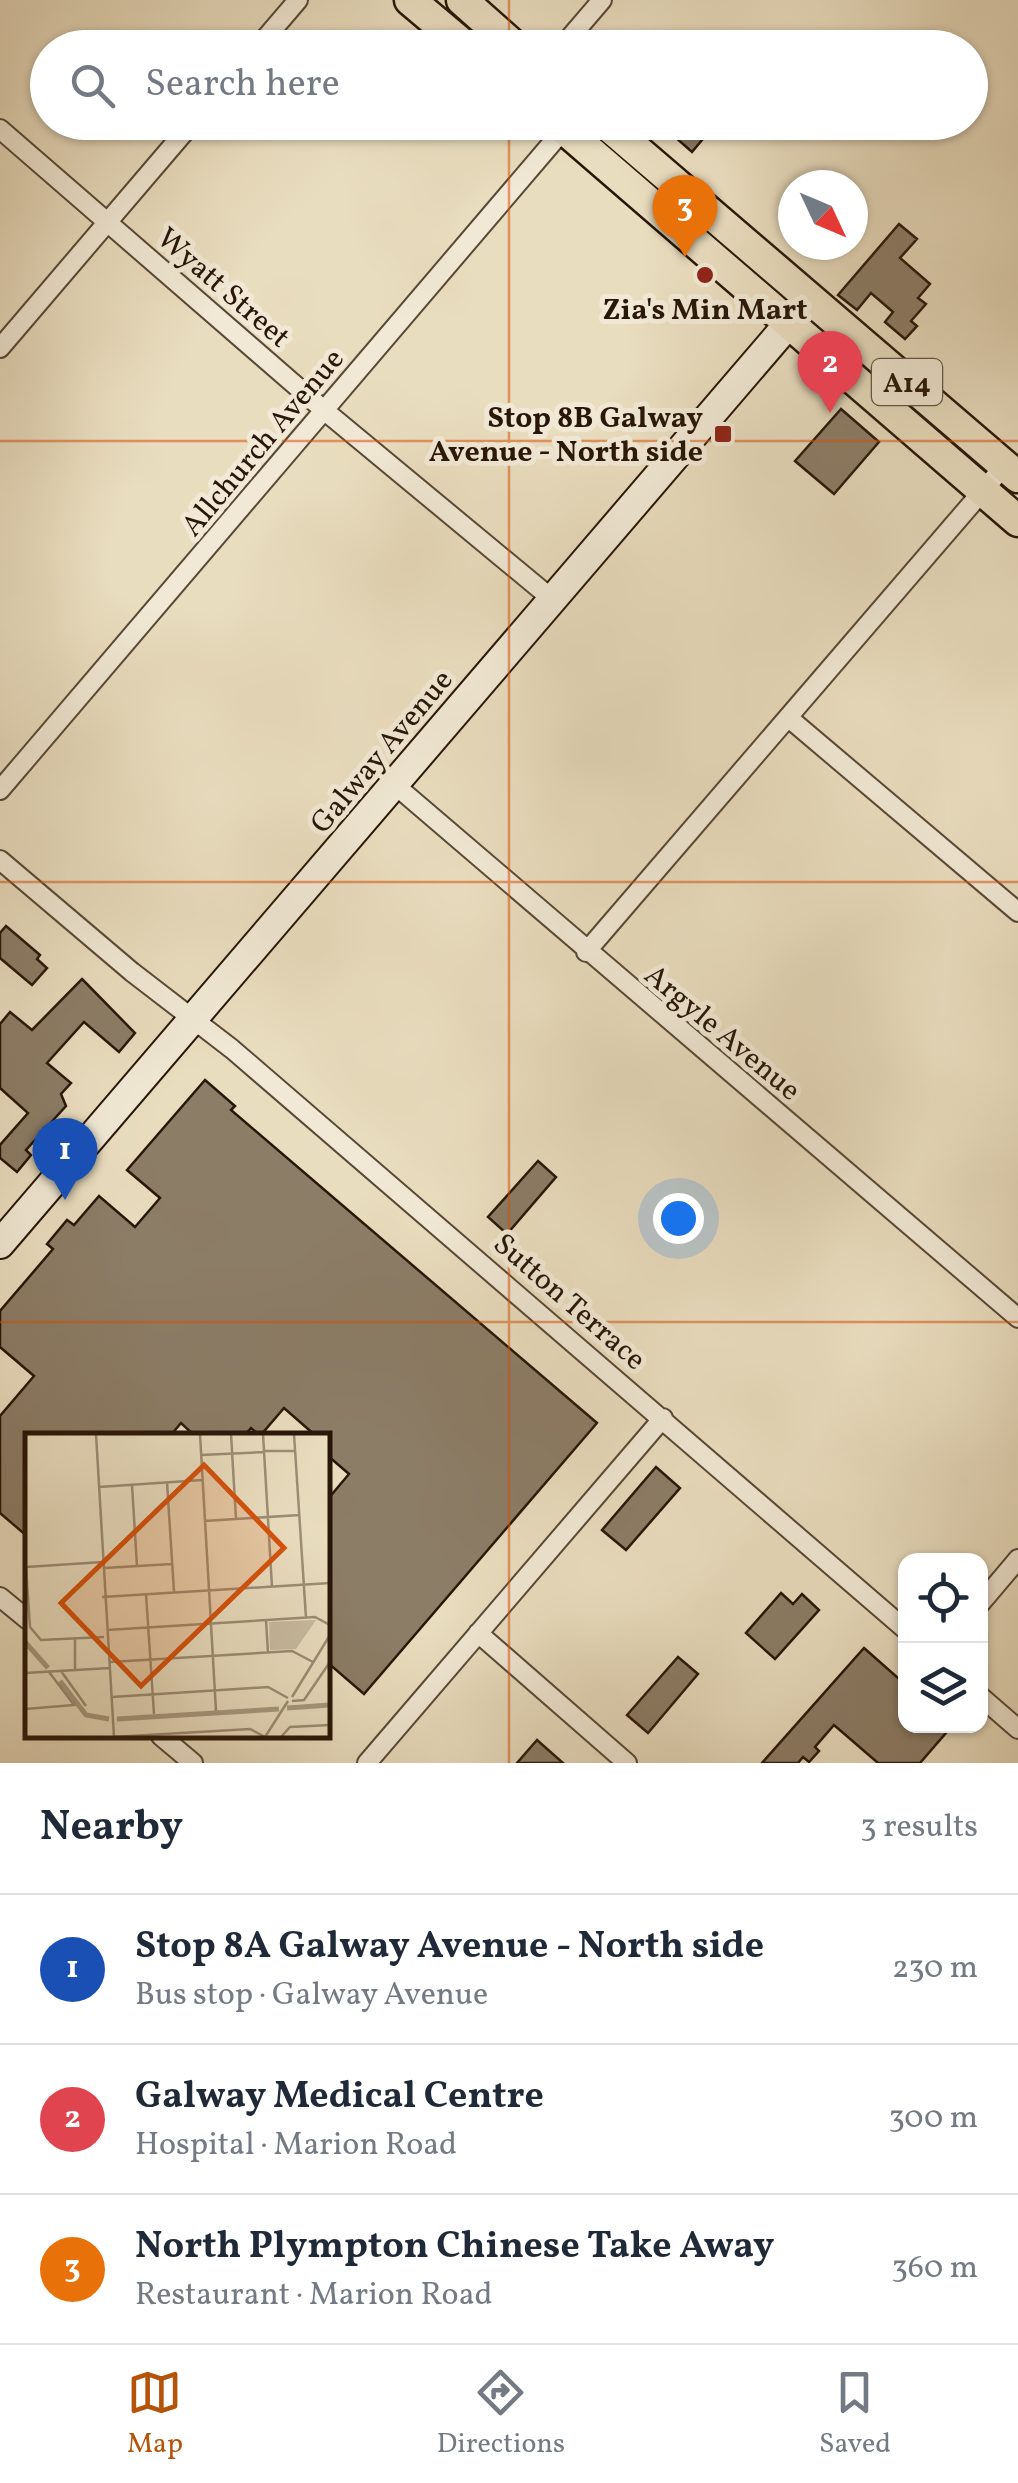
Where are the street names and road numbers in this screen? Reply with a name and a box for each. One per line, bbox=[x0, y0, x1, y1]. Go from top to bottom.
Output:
street label: Wyatt Street bbox=[147, 219, 299, 358]
street label: Allchurch Avenue bbox=[172, 340, 355, 546]
road number: A14 bbox=[872, 359, 942, 405]
street label: Galway Avenue bbox=[301, 661, 464, 843]
street label: Argyle Avenue bbox=[634, 956, 809, 1112]
street label: Sutton Terrace bbox=[483, 1224, 654, 1381]

